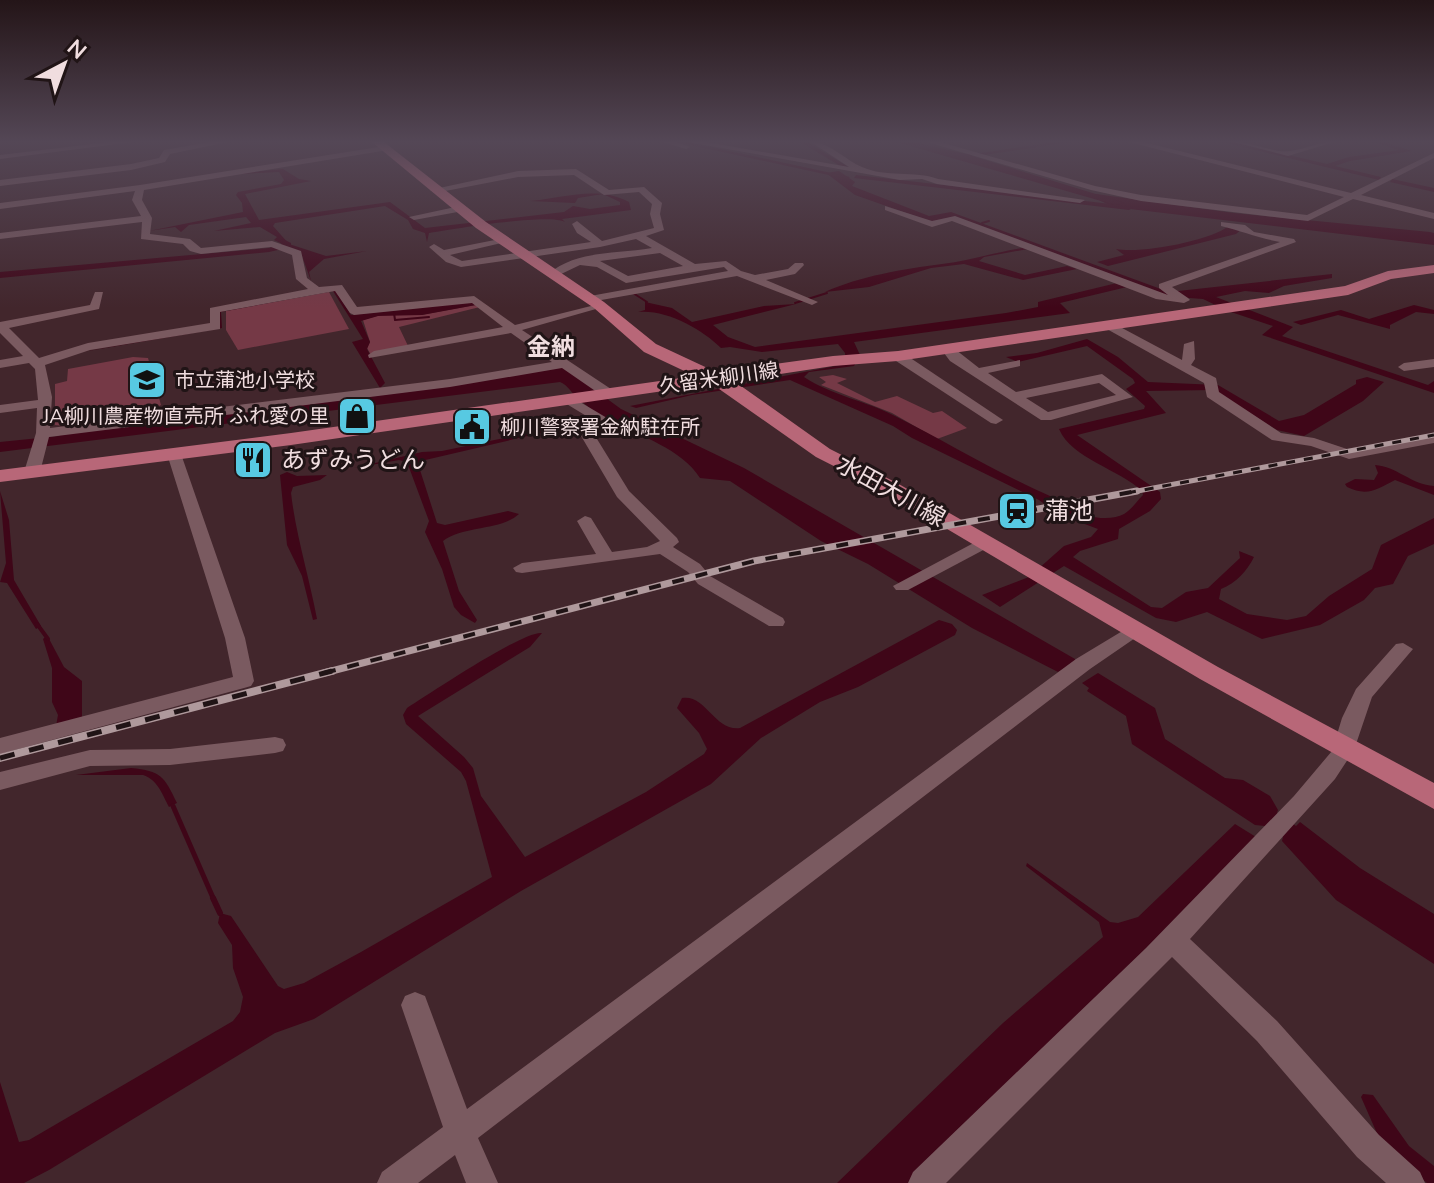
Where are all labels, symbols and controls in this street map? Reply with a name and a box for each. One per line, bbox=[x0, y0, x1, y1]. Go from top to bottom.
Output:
north arrow bbox=[24, 24, 104, 104]
text: N bbox=[60, 33, 93, 66]
district label: 金納 bbox=[527, 331, 575, 363]
street label: 久留米柳川線 bbox=[658, 357, 780, 400]
school or university icon: 市立蒲池小学校 bbox=[126, 359, 168, 401]
place label: 市立蒲池小学校 bbox=[175, 367, 315, 394]
shop icon: JA柳川農産物直売所 ふれ愛の里 bbox=[336, 395, 378, 437]
place label: JA柳川農産物直売所 ふれ愛の里 bbox=[42, 403, 329, 430]
public building icon: 柳川警察署金納駐在所 bbox=[451, 406, 493, 448]
place label: 柳川警察署金納駐在所 bbox=[500, 414, 700, 441]
restaurant icon: あずみうどん bbox=[232, 439, 274, 481]
place label: あずみうどん bbox=[281, 444, 425, 476]
street label: 水田大川線 bbox=[831, 448, 951, 534]
station icon: 蒲池 bbox=[996, 490, 1038, 532]
place label: 蒲池 bbox=[1045, 495, 1093, 527]

